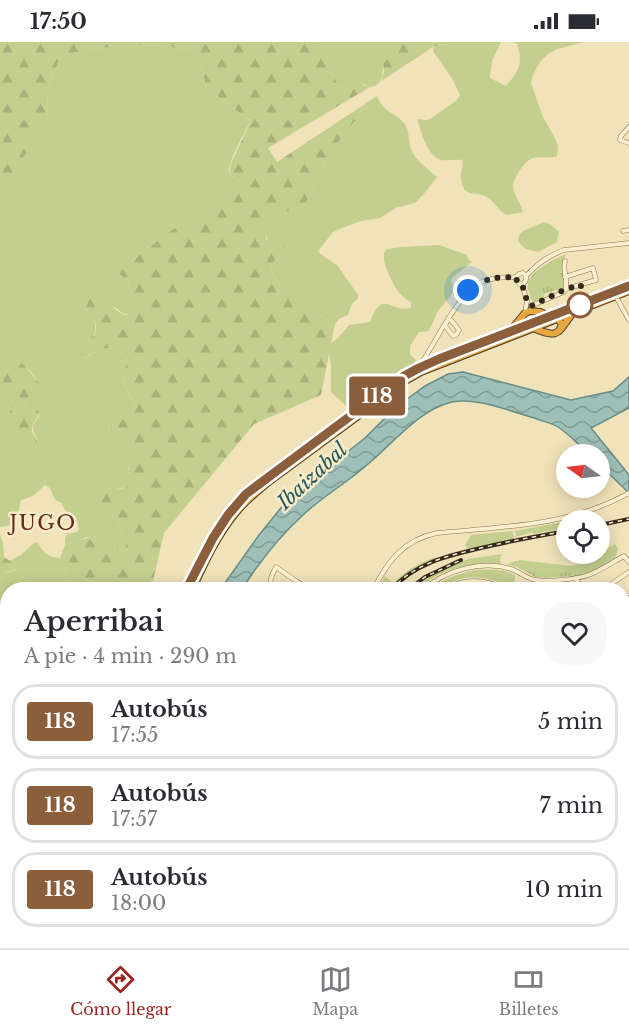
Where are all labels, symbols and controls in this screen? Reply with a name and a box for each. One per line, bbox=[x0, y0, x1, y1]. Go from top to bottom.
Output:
text: 17:50 bbox=[30, 8, 87, 35]
your location bbox=[453, 275, 483, 305]
unlabelled marker bbox=[567, 292, 593, 318]
line badge: 118 bbox=[342, 376, 412, 416]
text: 118 bbox=[361, 383, 393, 409]
water label: Ibaizabal bbox=[271, 437, 353, 515]
north arrow bbox=[556, 444, 610, 498]
map controls bbox=[556, 444, 610, 564]
button: locate bbox=[556, 510, 610, 564]
district label: JUGO bbox=[6, 511, 77, 535]
button: heart bbox=[543, 602, 606, 665]
text: Aperribai bbox=[24, 604, 164, 639]
text: A pie · 4 min · 290 m bbox=[24, 644, 237, 668]
text: Autobús bbox=[111, 696, 207, 723]
text: 118 bbox=[44, 708, 76, 734]
text: 5 min bbox=[538, 708, 603, 735]
text: 17:55 bbox=[111, 723, 158, 747]
text: Autobús bbox=[111, 780, 207, 807]
text: 118 bbox=[44, 792, 76, 818]
text: 7 min bbox=[539, 792, 603, 819]
text: 17:57 bbox=[111, 807, 157, 831]
text: Autobús bbox=[111, 864, 207, 891]
text: 118 bbox=[44, 876, 76, 902]
text: 10 min bbox=[525, 876, 603, 903]
text: 18:00 bbox=[111, 891, 166, 915]
tab: Cómo llegar bbox=[70, 963, 172, 1019]
tab: Mapa bbox=[312, 963, 358, 1019]
tab: Billetes bbox=[499, 963, 559, 1019]

